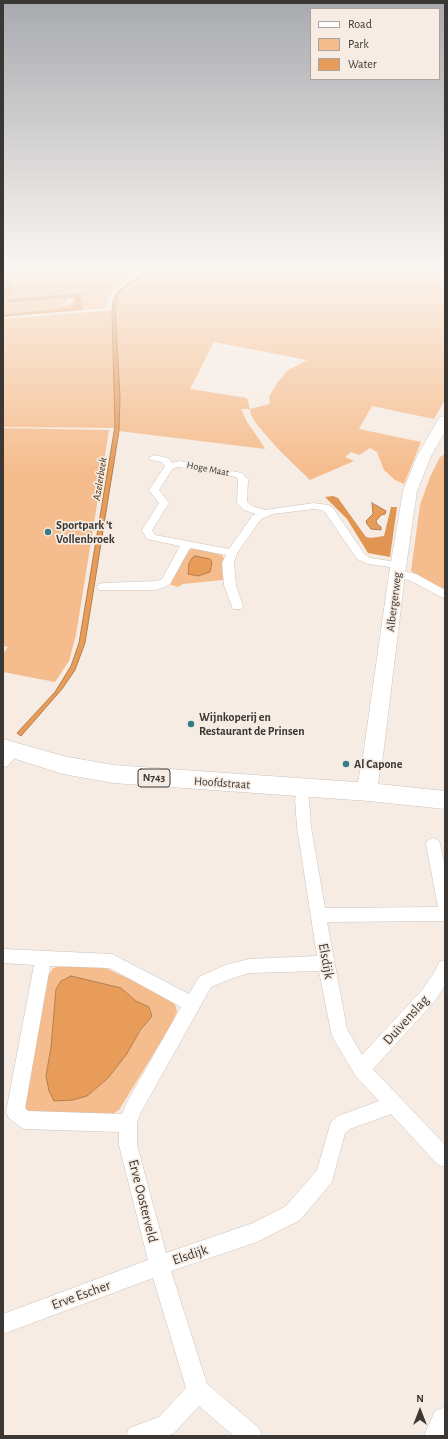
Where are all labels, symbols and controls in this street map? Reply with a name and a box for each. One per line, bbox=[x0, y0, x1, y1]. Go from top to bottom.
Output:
legend bbox=[310, 8, 440, 80]
text: Road bbox=[348, 18, 372, 30]
text: Park bbox=[348, 38, 369, 50]
text: Water bbox=[348, 58, 377, 70]
water label: Azelerbeek bbox=[90, 457, 110, 501]
street label: Hoge Maat bbox=[186, 459, 230, 479]
place label: Sportpark 't Vollenbroek bbox=[56, 518, 115, 546]
marker: Sportpark 't Vollenbroek bbox=[43, 527, 53, 537]
street label: Albergerweg bbox=[383, 571, 405, 633]
place label: Wijnkoperij en Restaurant de Prinsen bbox=[199, 710, 305, 738]
marker: Wijnkoperij en Restaurant de Prinsen bbox=[186, 719, 196, 729]
place label: Al Capone bbox=[354, 757, 402, 771]
marker: Al Capone bbox=[341, 759, 351, 769]
road number: N743 bbox=[138, 769, 170, 787]
street label: Hoofdstraat bbox=[194, 774, 250, 792]
street label: Elsdijk bbox=[315, 942, 337, 980]
street label: Duivenslag bbox=[379, 992, 433, 1048]
street label: Erve Oosterveld bbox=[125, 1158, 161, 1244]
street label: Elsdijk bbox=[170, 1241, 210, 1269]
street label: Erve Escher bbox=[49, 1277, 113, 1313]
north arrow bbox=[400, 1391, 440, 1431]
text: N bbox=[416, 1393, 424, 1404]

